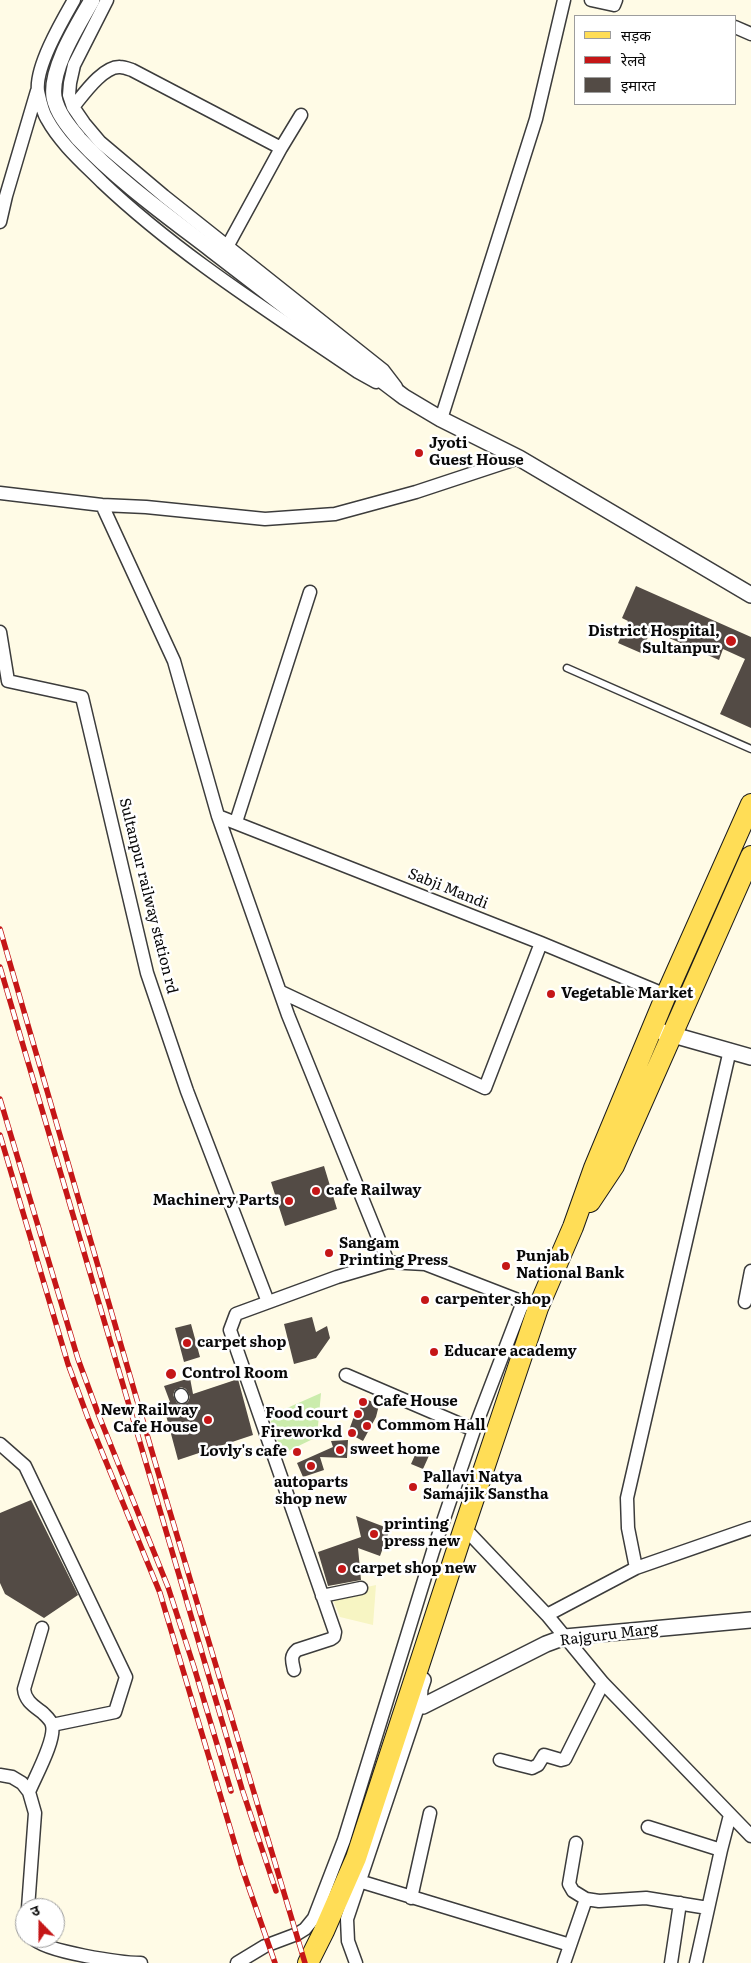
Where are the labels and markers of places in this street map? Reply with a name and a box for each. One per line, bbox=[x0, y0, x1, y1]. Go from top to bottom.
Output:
place label: Jyoti Guest House bbox=[429, 435, 524, 470]
marker: Jyoti Guest House bbox=[413, 447, 425, 459]
place label: District Hospital, Sultanpur bbox=[588, 623, 720, 658]
marker: District Hospital, Sultanpur bbox=[724, 634, 738, 648]
place label: Vegetable Market bbox=[561, 985, 693, 1003]
marker: Vegetable Market bbox=[545, 988, 557, 1000]
place label: cafe Railway bbox=[326, 1182, 421, 1200]
marker: cafe Railway bbox=[310, 1185, 322, 1197]
place label: Machinery Parts bbox=[153, 1192, 279, 1210]
marker: Machinery Parts bbox=[283, 1195, 295, 1207]
place label: Sangam Printing Press bbox=[339, 1235, 448, 1270]
marker: Sangam Printing Press bbox=[323, 1247, 335, 1259]
place label: Punjab National Bank bbox=[516, 1248, 624, 1283]
marker: Punjab National Bank bbox=[500, 1260, 512, 1272]
place label: carpenter shop bbox=[435, 1291, 551, 1309]
marker: carpenter shop bbox=[419, 1294, 431, 1306]
place label: carpet shop bbox=[197, 1334, 286, 1352]
marker: carpet shop bbox=[181, 1337, 193, 1349]
place label: Educare academy bbox=[444, 1343, 577, 1361]
marker: Educare academy bbox=[428, 1346, 440, 1358]
place label: Control Room bbox=[182, 1365, 288, 1383]
marker: Control Room bbox=[164, 1367, 178, 1381]
place label: Cafe House bbox=[373, 1393, 458, 1411]
marker: Cafe House bbox=[357, 1396, 369, 1408]
place label: New Railway Cafe House bbox=[100, 1402, 198, 1437]
place label: Food court bbox=[265, 1405, 348, 1423]
marker: Food court bbox=[352, 1408, 364, 1420]
marker: New Railway Cafe House bbox=[202, 1414, 214, 1426]
place label: Commom Hall bbox=[377, 1417, 486, 1435]
marker: Commom Hall bbox=[361, 1420, 373, 1432]
place label: Fireworkd bbox=[261, 1424, 342, 1442]
marker: Fireworkd bbox=[346, 1427, 358, 1439]
place label: sweet home bbox=[350, 1441, 440, 1459]
place label: Lovly's cafe bbox=[200, 1443, 287, 1461]
marker: sweet home bbox=[334, 1444, 346, 1456]
marker: Lovly's cafe bbox=[291, 1446, 303, 1458]
marker: autoparts shop new bbox=[305, 1460, 317, 1472]
place label: Pallavi Natya Samajik Sanstha bbox=[423, 1469, 549, 1504]
place label: autoparts shop new bbox=[274, 1474, 348, 1509]
marker: Pallavi Natya Samajik Sanstha bbox=[407, 1481, 419, 1493]
place label: printing press new bbox=[384, 1516, 460, 1551]
marker: printing press new bbox=[368, 1528, 380, 1540]
place label: carpet shop new bbox=[352, 1560, 477, 1578]
marker: carpet shop new bbox=[336, 1563, 348, 1575]

